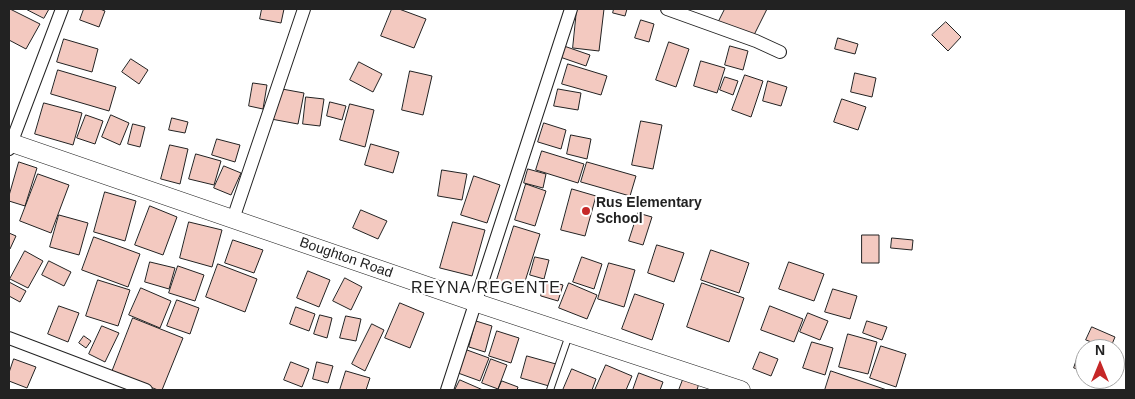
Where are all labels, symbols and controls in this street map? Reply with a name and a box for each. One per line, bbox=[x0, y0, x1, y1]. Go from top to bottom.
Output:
place label: Rus Elementary School bbox=[596, 195, 702, 228]
marker: Rus Elementary School bbox=[580, 205, 592, 217]
street label: Boughton Road bbox=[297, 234, 395, 282]
district label: REYNA REGENTE bbox=[409, 279, 563, 299]
north arrow bbox=[1075, 339, 1125, 389]
text: N bbox=[1095, 342, 1105, 358]

